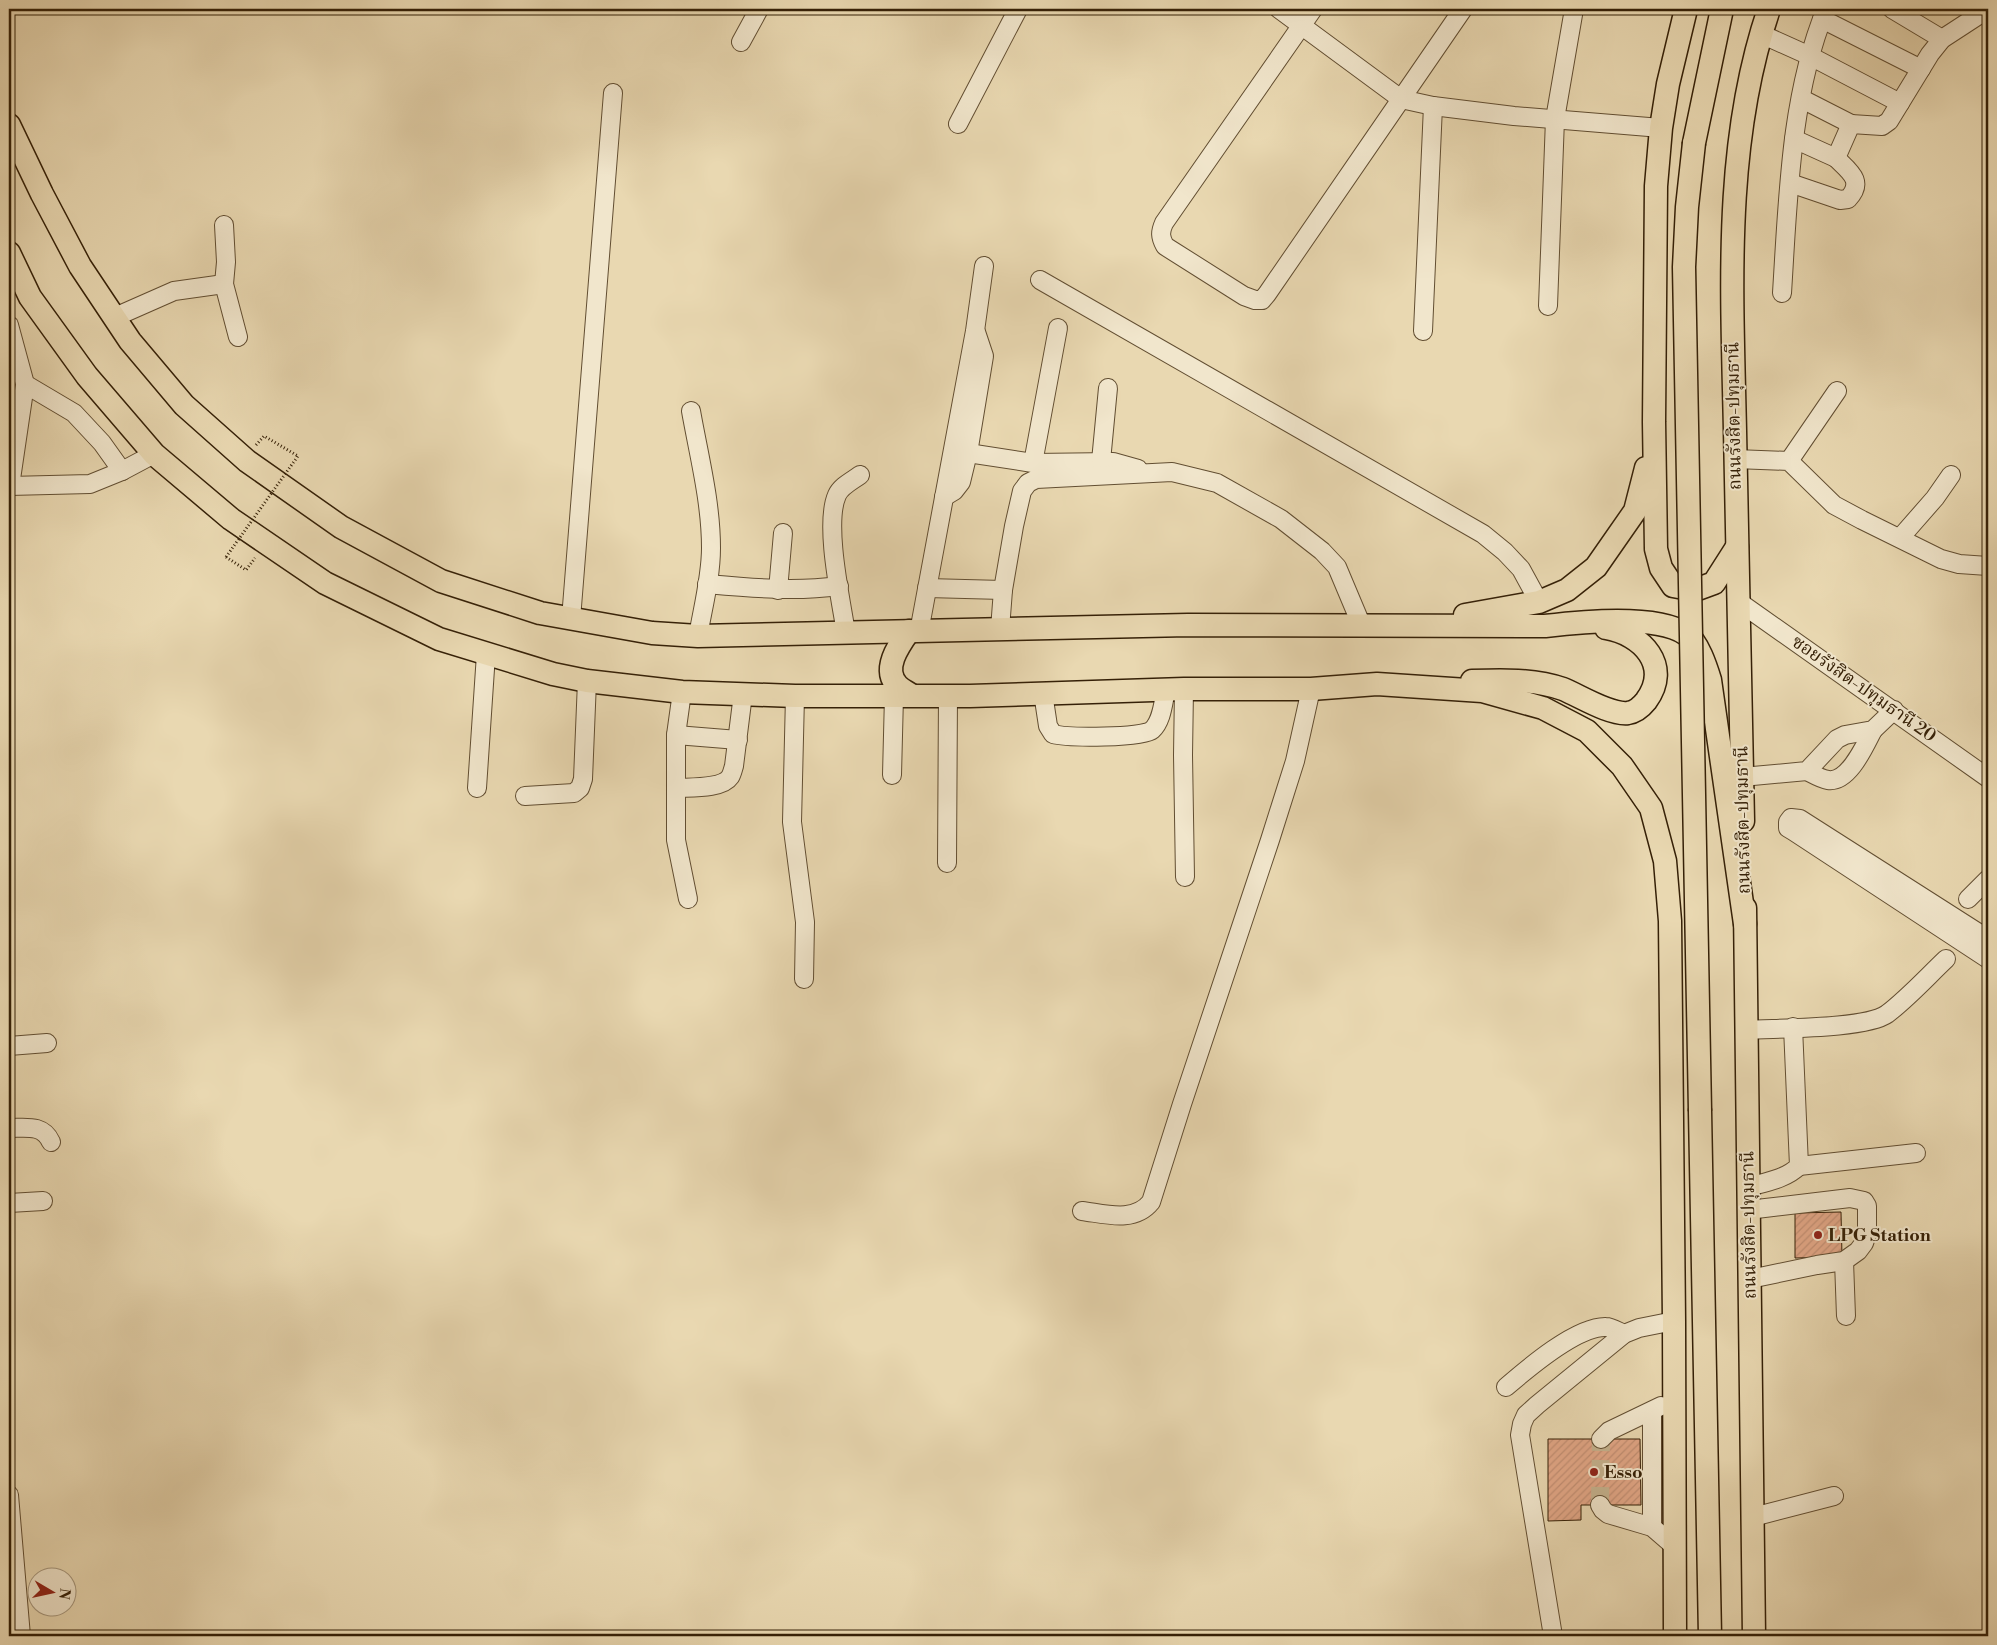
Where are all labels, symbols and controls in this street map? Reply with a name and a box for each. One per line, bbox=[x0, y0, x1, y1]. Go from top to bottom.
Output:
street label: ถนนรังสิต-ปทุมธานี bbox=[1721, 342, 1747, 490]
street label: ซอยรังสิต-ปทุมธานี 20 bbox=[1787, 630, 1941, 748]
street label: ถนนรังสิต-ปทุมธานี bbox=[1730, 746, 1756, 894]
street label: ถนนรังสิต-ปทุมธานี bbox=[1736, 1151, 1762, 1299]
place label: LPG Station bbox=[1828, 1224, 1931, 1247]
marker: LPG Station bbox=[1812, 1229, 1824, 1241]
place label: Esso bbox=[1604, 1461, 1643, 1484]
marker: Esso bbox=[1588, 1466, 1600, 1478]
north arrow bbox=[28, 1568, 78, 1618]
text: N bbox=[54, 1587, 74, 1601]

